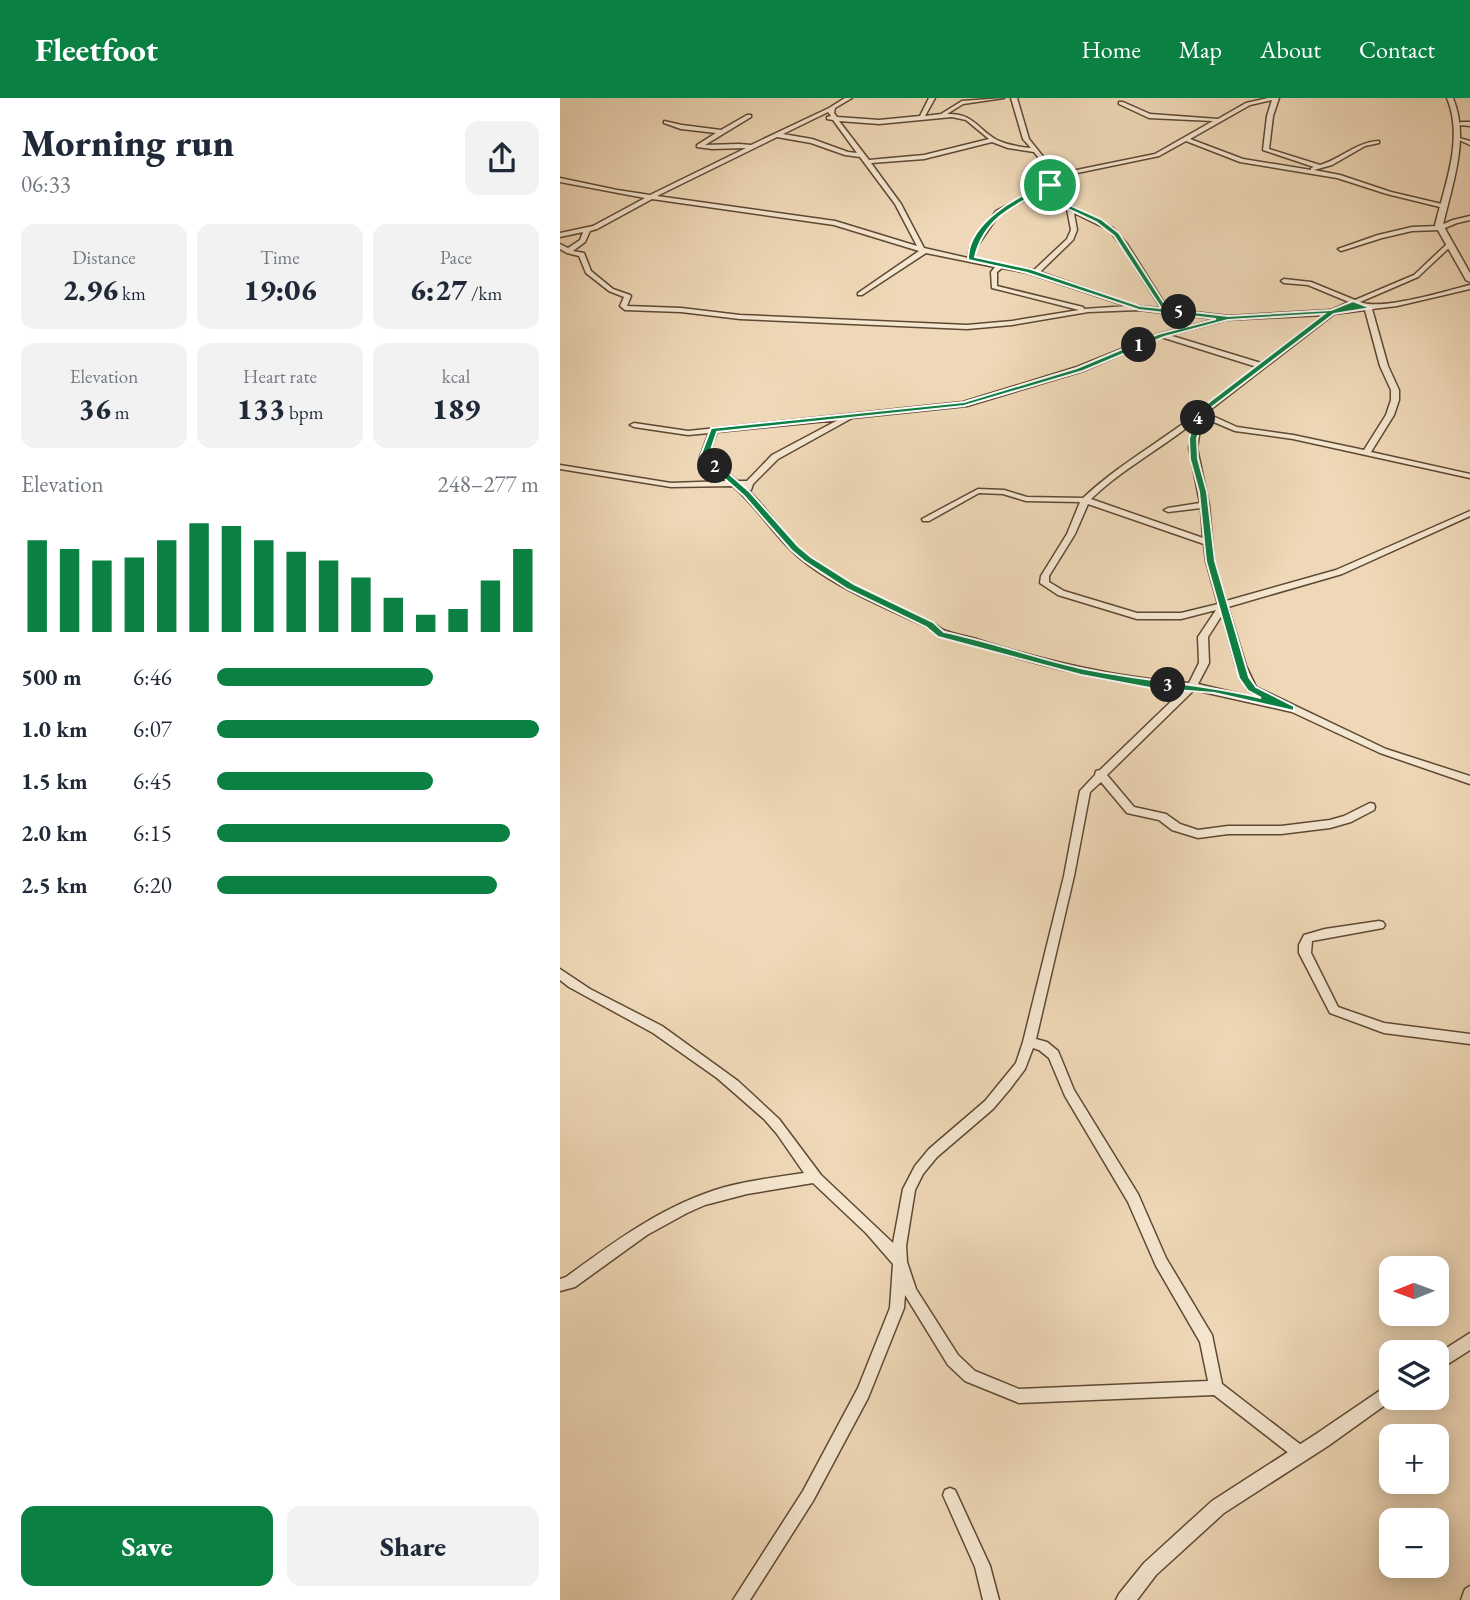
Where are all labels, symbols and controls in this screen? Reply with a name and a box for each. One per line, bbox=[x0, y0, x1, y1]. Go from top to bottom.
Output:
text: Fleetfoot bbox=[35, 28, 158, 71]
text: Home bbox=[1081, 34, 1141, 65]
text: Map bbox=[1179, 34, 1222, 65]
text: About bbox=[1260, 34, 1321, 65]
text: Contact bbox=[1359, 34, 1435, 65]
text: Morning run bbox=[21, 118, 234, 167]
button: share bbox=[465, 121, 539, 195]
pin bbox=[1020, 155, 1080, 215]
icon: arrive bbox=[1031, 166, 1069, 204]
text: 06:33 bbox=[21, 169, 71, 199]
text: Distance bbox=[72, 245, 136, 270]
text: Time bbox=[260, 245, 300, 270]
text: Pace bbox=[440, 245, 472, 270]
text: 2.96 bbox=[62, 270, 118, 309]
text: 19:06 bbox=[243, 270, 317, 309]
text: 6:27 bbox=[410, 270, 467, 309]
text: km bbox=[118, 281, 146, 306]
text: /km bbox=[467, 281, 502, 306]
pin: 5 bbox=[1162, 294, 1196, 330]
text: 5 bbox=[1173, 299, 1184, 324]
pin: 1 bbox=[1122, 328, 1156, 362]
text: 1 bbox=[1133, 332, 1144, 357]
text: Elevation bbox=[70, 364, 138, 389]
text: Heart rate bbox=[243, 364, 317, 389]
text: kcal bbox=[442, 364, 470, 389]
text: 36 bbox=[79, 389, 111, 428]
text: 133 bbox=[237, 389, 285, 428]
text: 189 bbox=[432, 389, 480, 428]
text: m bbox=[111, 400, 130, 425]
text: bpm bbox=[285, 400, 323, 425]
pin: 4 bbox=[1180, 400, 1216, 436]
text: 4 bbox=[1192, 405, 1203, 430]
pin: 2 bbox=[698, 448, 732, 484]
text: 2 bbox=[709, 453, 720, 478]
text: Elevation bbox=[21, 469, 104, 499]
text: 248–277 m bbox=[438, 469, 539, 499]
text: 500 m bbox=[21, 662, 82, 692]
text: 6:46 bbox=[133, 662, 172, 692]
pin: 3 bbox=[1150, 668, 1186, 702]
text: 3 bbox=[1162, 672, 1173, 697]
text: 1.0 km bbox=[21, 714, 88, 744]
text: 6:07 bbox=[133, 714, 172, 744]
text: 1.5 km bbox=[21, 766, 88, 796]
text: 6:45 bbox=[133, 766, 172, 796]
text: 2.0 km bbox=[21, 818, 88, 848]
text: 6:15 bbox=[133, 818, 172, 848]
text: 2.5 km bbox=[21, 870, 88, 900]
text: 6:20 bbox=[133, 870, 172, 900]
north arrow bbox=[1379, 1256, 1449, 1326]
map controls bbox=[1379, 1256, 1449, 1578]
button: layers bbox=[1379, 1340, 1449, 1410]
button: + bbox=[1379, 1424, 1449, 1494]
button: Save bbox=[21, 1506, 273, 1586]
button: Share bbox=[287, 1506, 539, 1586]
button: − bbox=[1379, 1508, 1449, 1578]

